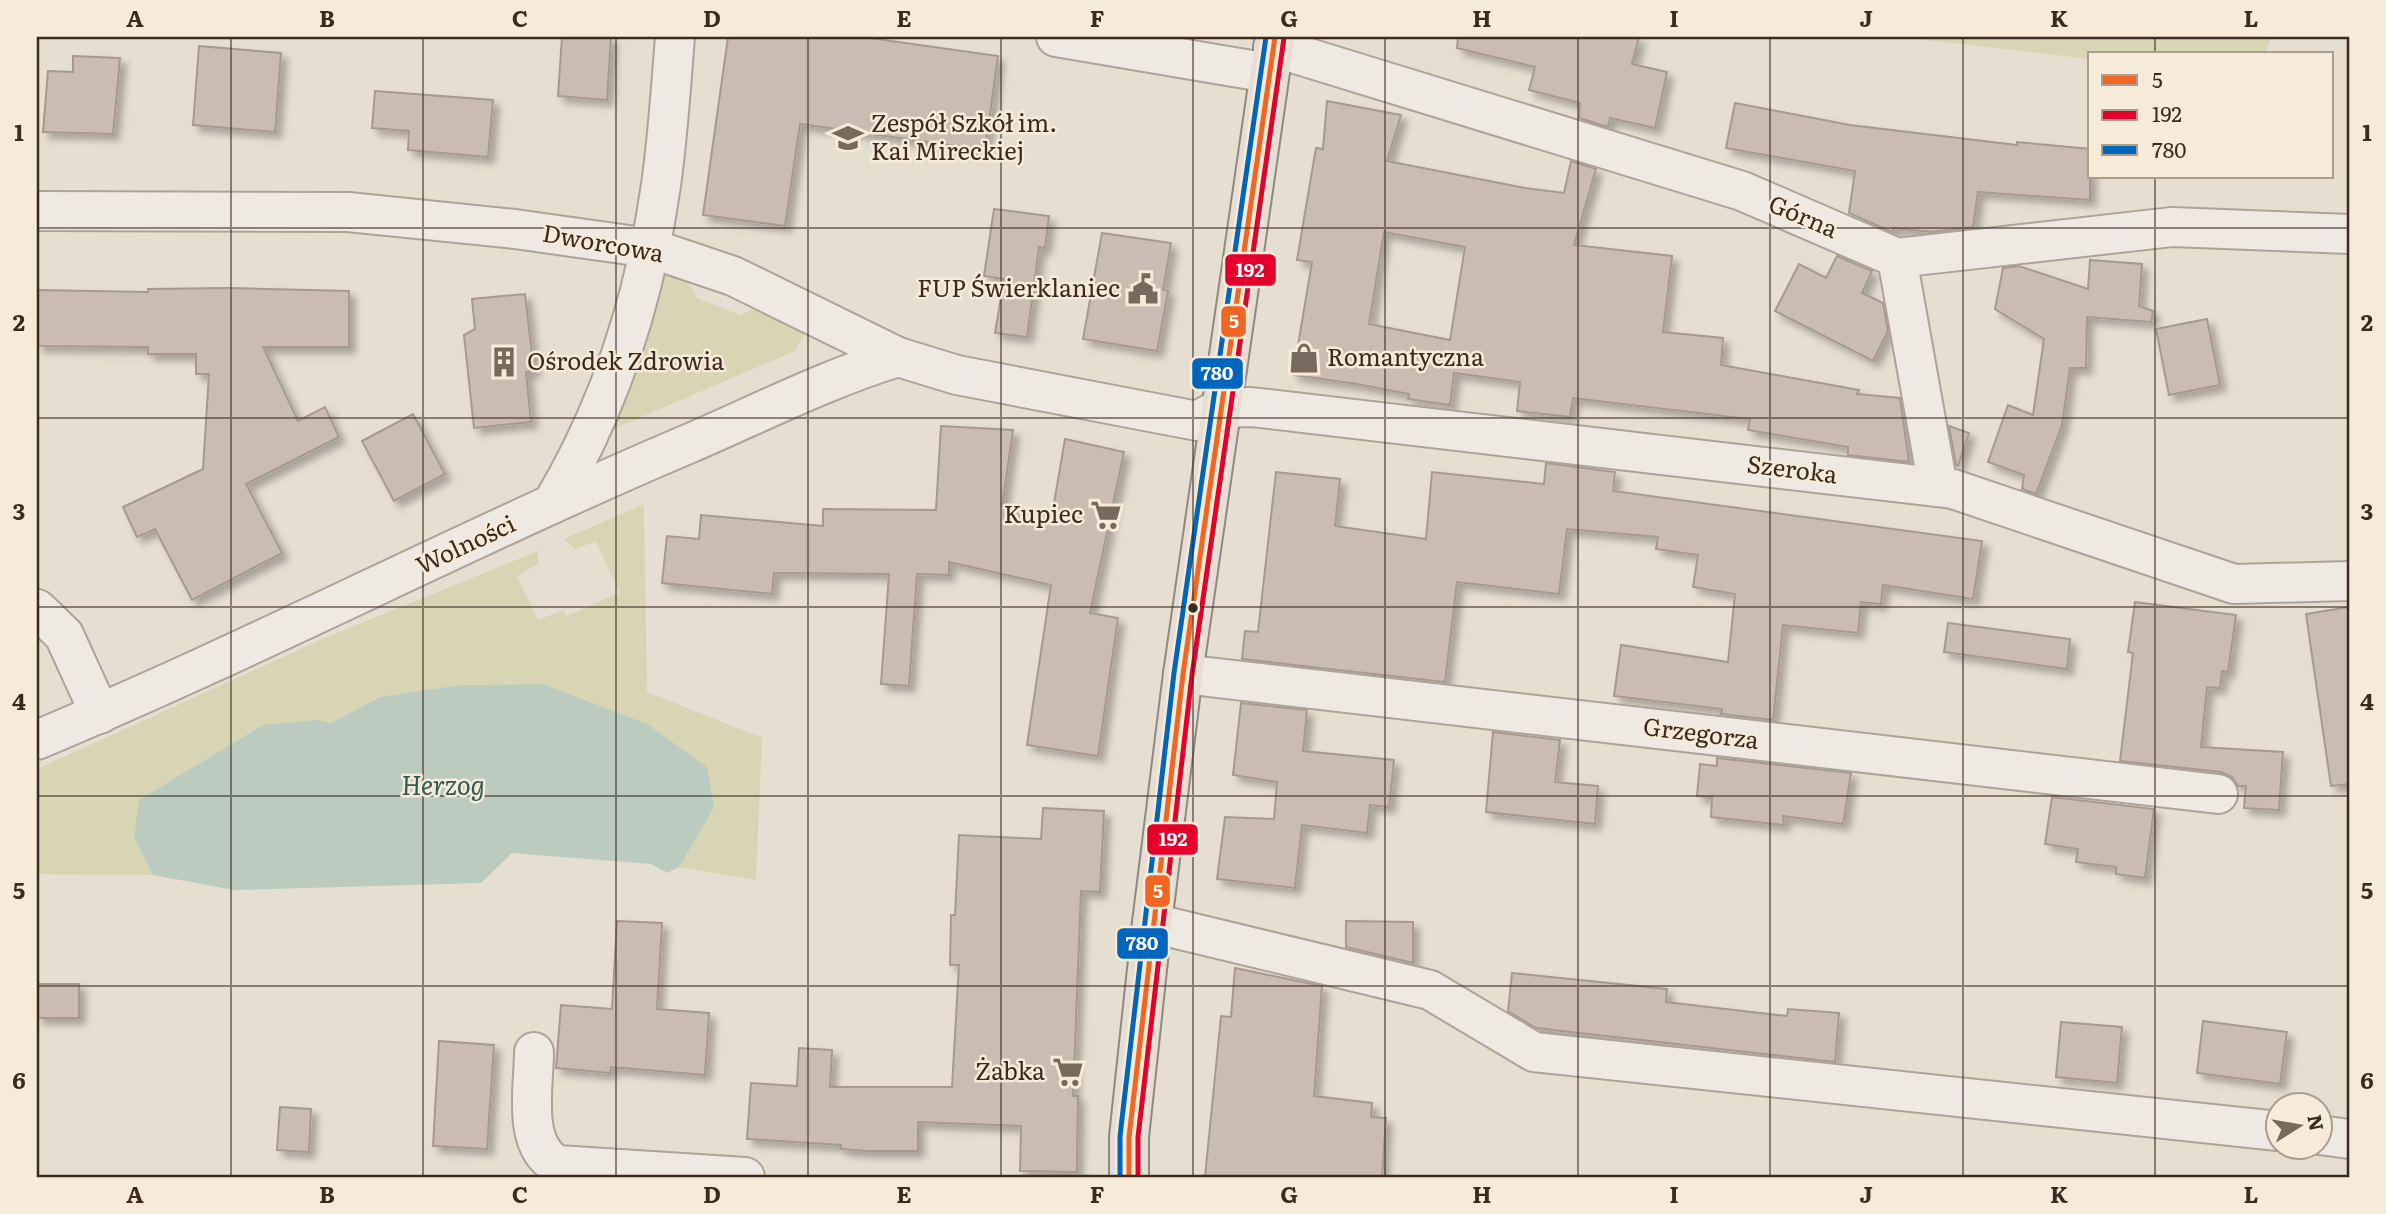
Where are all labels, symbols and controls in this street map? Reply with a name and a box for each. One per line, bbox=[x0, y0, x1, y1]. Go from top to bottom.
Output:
text: A bbox=[126, 0, 144, 34]
text: B bbox=[319, 0, 335, 34]
text: C bbox=[512, 0, 528, 34]
text: D bbox=[703, 0, 721, 34]
text: E bbox=[896, 0, 912, 34]
text: F bbox=[1090, 0, 1105, 34]
text: G bbox=[1280, 0, 1298, 34]
text: H bbox=[1472, 0, 1492, 34]
text: I bbox=[1669, 0, 1679, 34]
text: J bbox=[1859, 0, 1873, 34]
text: K bbox=[2050, 0, 2068, 34]
text: L bbox=[2244, 0, 2258, 34]
legend bbox=[2088, 52, 2334, 178]
text: 5 bbox=[2152, 63, 2163, 94]
text: 192 bbox=[2152, 97, 2182, 128]
place label: Zespół Szkół im. Kai Mireckiej bbox=[871, 104, 1057, 167]
text: 1 bbox=[14, 114, 24, 148]
text: 1 bbox=[2362, 114, 2372, 148]
school or university icon: Zespół Szkół im. Kai Mireckiej bbox=[831, 121, 865, 155]
text: 780 bbox=[2152, 133, 2186, 164]
street label: Górna bbox=[1764, 185, 1844, 245]
street label: Dworcowa bbox=[540, 214, 667, 269]
line badge: 192 bbox=[1224, 253, 1277, 287]
text: 192 bbox=[1236, 255, 1264, 283]
place label: FUP Świerklaniec bbox=[917, 269, 1120, 304]
public building icon: FUP Świerklaniec bbox=[1126, 272, 1160, 306]
text: 2 bbox=[13, 304, 25, 338]
text: 2 bbox=[2361, 304, 2373, 338]
line badge: 5 bbox=[1220, 305, 1247, 338]
text: 5 bbox=[1229, 306, 1239, 334]
place label: Romantyczna bbox=[1327, 338, 1484, 373]
shop icon: Romantyczna bbox=[1287, 341, 1321, 375]
place label: Ośrodek Zdrowia bbox=[527, 342, 724, 377]
building icon: Ośrodek Zdrowia bbox=[487, 345, 521, 379]
line badge: 780 bbox=[1191, 357, 1244, 390]
text: 780 bbox=[1200, 358, 1234, 386]
street label: Szeroka bbox=[1745, 445, 1839, 490]
text: 3 bbox=[13, 493, 25, 527]
text: 3 bbox=[2361, 493, 2373, 527]
place label: Kupiec bbox=[1004, 495, 1083, 530]
supermarket icon: Kupiec bbox=[1089, 498, 1123, 532]
street label: Wolności bbox=[410, 504, 520, 581]
unlabelled marker bbox=[1186, 601, 1200, 615]
text: 4 bbox=[12, 683, 26, 717]
text: 4 bbox=[2360, 683, 2374, 717]
street label: Grzegorza bbox=[1642, 707, 1761, 756]
water label: Herzog bbox=[401, 764, 485, 803]
line badge: 192 bbox=[1146, 823, 1199, 856]
text: 192 bbox=[1159, 824, 1187, 852]
text: 5 bbox=[13, 872, 25, 906]
text: 5 bbox=[2361, 872, 2373, 906]
line badge: 5 bbox=[1144, 874, 1171, 908]
text: 5 bbox=[1153, 876, 1163, 904]
line badge: 780 bbox=[1116, 927, 1169, 960]
text: 780 bbox=[1125, 928, 1159, 956]
place label: Żabka bbox=[975, 1052, 1045, 1087]
supermarket icon: Żabka bbox=[1051, 1055, 1085, 1089]
text: 6 bbox=[12, 1062, 26, 1096]
text: 6 bbox=[2360, 1062, 2374, 1096]
north arrow bbox=[2264, 1092, 2334, 1162]
text: N bbox=[2301, 1112, 2332, 1133]
text: A bbox=[126, 1176, 144, 1210]
text: B bbox=[319, 1176, 335, 1210]
text: C bbox=[512, 1176, 528, 1210]
text: D bbox=[703, 1176, 721, 1210]
text: E bbox=[896, 1176, 912, 1210]
text: F bbox=[1090, 1176, 1105, 1210]
text: G bbox=[1280, 1176, 1298, 1210]
text: H bbox=[1472, 1176, 1492, 1210]
text: I bbox=[1669, 1176, 1679, 1210]
text: J bbox=[1859, 1176, 1873, 1210]
text: K bbox=[2050, 1176, 2068, 1210]
text: L bbox=[2244, 1176, 2258, 1210]

